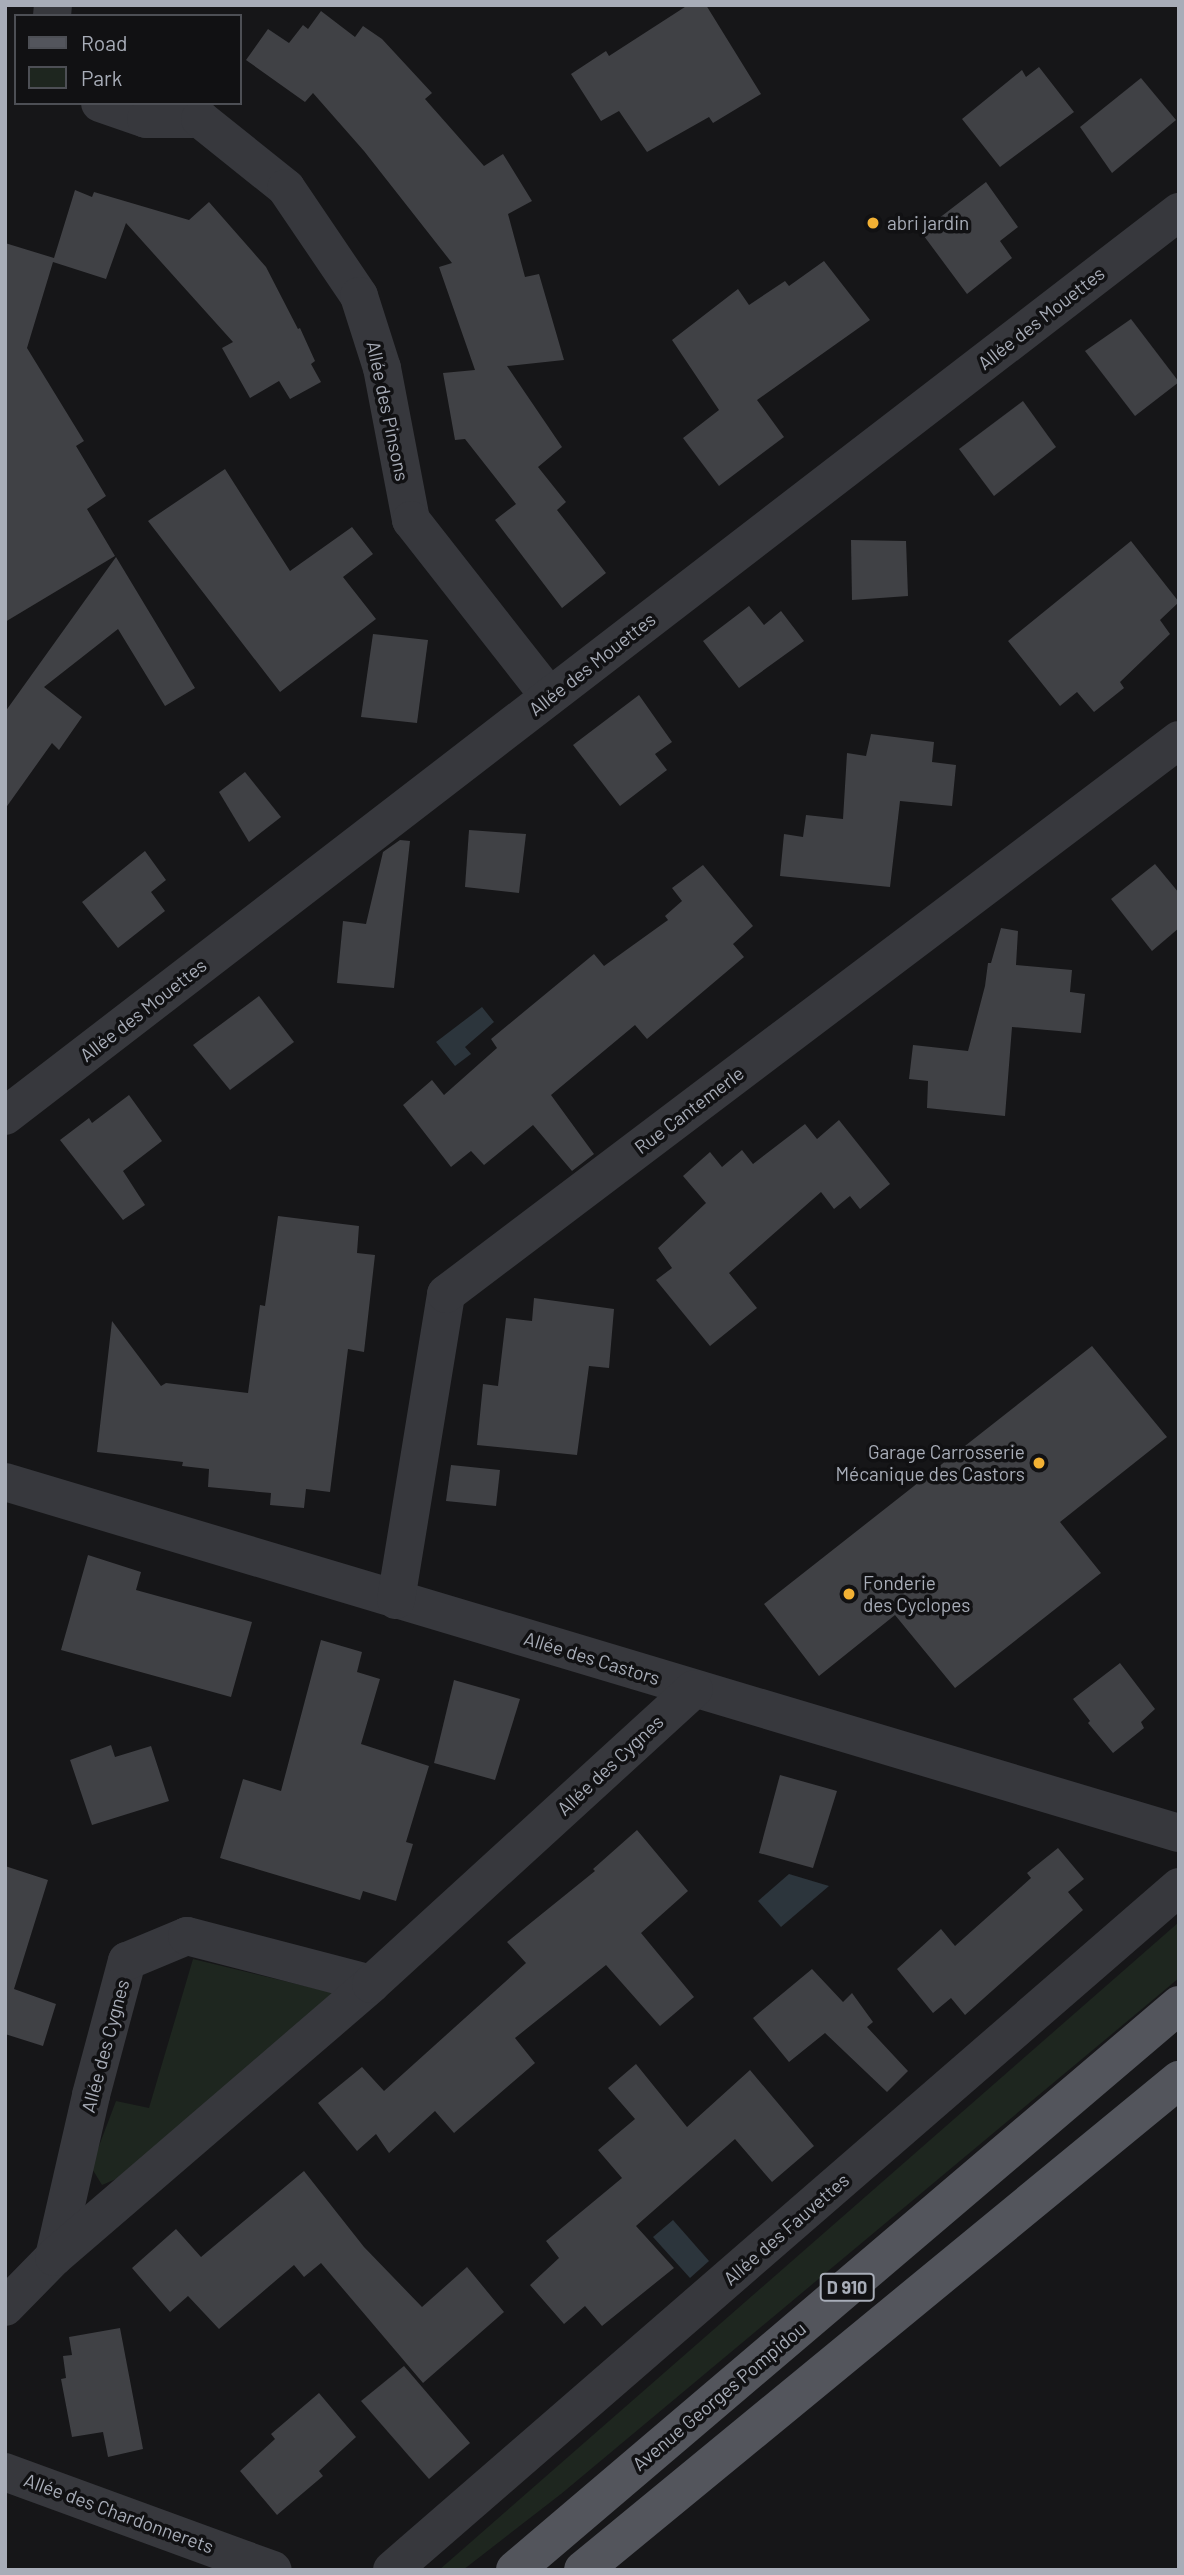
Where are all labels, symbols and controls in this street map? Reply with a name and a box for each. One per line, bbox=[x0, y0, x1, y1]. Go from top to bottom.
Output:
legend bbox=[14, 14, 242, 105]
text: Road bbox=[81, 30, 127, 55]
text: Park bbox=[81, 65, 122, 90]
place label: abri jardin bbox=[887, 212, 969, 234]
marker: abri jardin bbox=[865, 215, 881, 231]
street label: Allée des Mouettes bbox=[973, 262, 1109, 374]
street label: Allée des Pinsons bbox=[362, 339, 414, 483]
street label: Allée des Mouettes bbox=[524, 608, 660, 720]
street label: Allée des Mouettes bbox=[75, 954, 211, 1066]
street label: Rue Cantemerle bbox=[630, 1061, 748, 1159]
place label: Garage Carrosserie Mécanique des Castors bbox=[836, 1441, 1025, 1485]
marker: Garage Carrosserie Mécanique des Castors bbox=[1031, 1455, 1047, 1471]
place label: Fonderie des Cyclopes bbox=[863, 1572, 970, 1616]
marker: Fonderie des Cyclopes bbox=[841, 1586, 857, 1602]
street label: Allée des Castors bbox=[521, 1627, 663, 1689]
street label: Allée des Cygnes bbox=[552, 1710, 668, 1820]
street label: Allée des Cygnes bbox=[76, 1977, 134, 2115]
street label: Allée des Fauvettes bbox=[719, 2168, 853, 2290]
road number: D 910 bbox=[819, 2272, 875, 2302]
street label: Avenue Georges Pompidou bbox=[628, 2317, 810, 2475]
street label: Allée des Chardonnerets bbox=[21, 2468, 217, 2558]

